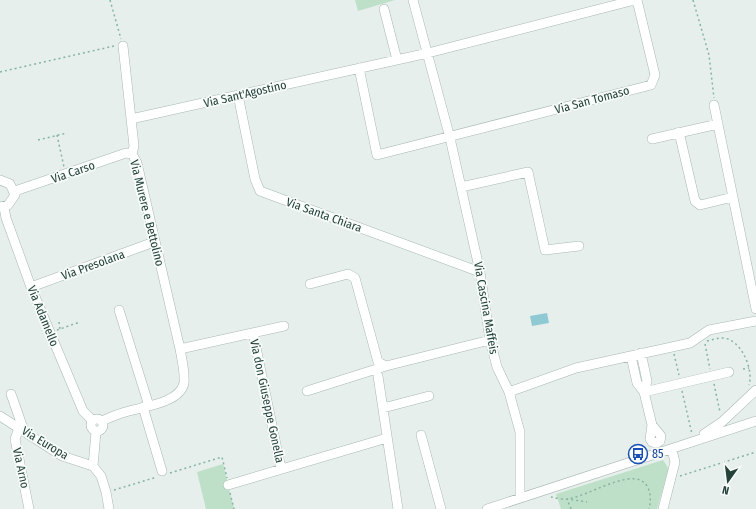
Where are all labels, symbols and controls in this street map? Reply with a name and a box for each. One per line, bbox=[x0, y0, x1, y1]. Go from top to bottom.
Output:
street label: Via Sant'Agostino bbox=[202, 78, 288, 110]
street label: Via San Tomaso bbox=[553, 83, 631, 117]
street label: Via Carso bbox=[49, 158, 97, 186]
street label: Via Murere e Bettolino bbox=[127, 158, 167, 268]
street label: Via Santa Chiara bbox=[284, 195, 364, 235]
street label: Via Presolana bbox=[59, 247, 127, 283]
street label: Via Cascina Maffeis bbox=[471, 261, 501, 355]
street label: Via Adamello bbox=[24, 284, 62, 348]
street label: Via don Giuseppe Gonella bbox=[247, 338, 287, 464]
street label: Via Europa bbox=[19, 424, 71, 462]
bus stop icon: 85 bbox=[627, 443, 649, 465]
street label: Via Arno bbox=[10, 447, 32, 489]
place label: 85 bbox=[652, 447, 664, 461]
north arrow bbox=[708, 461, 748, 501]
text: N bbox=[721, 483, 730, 497]

